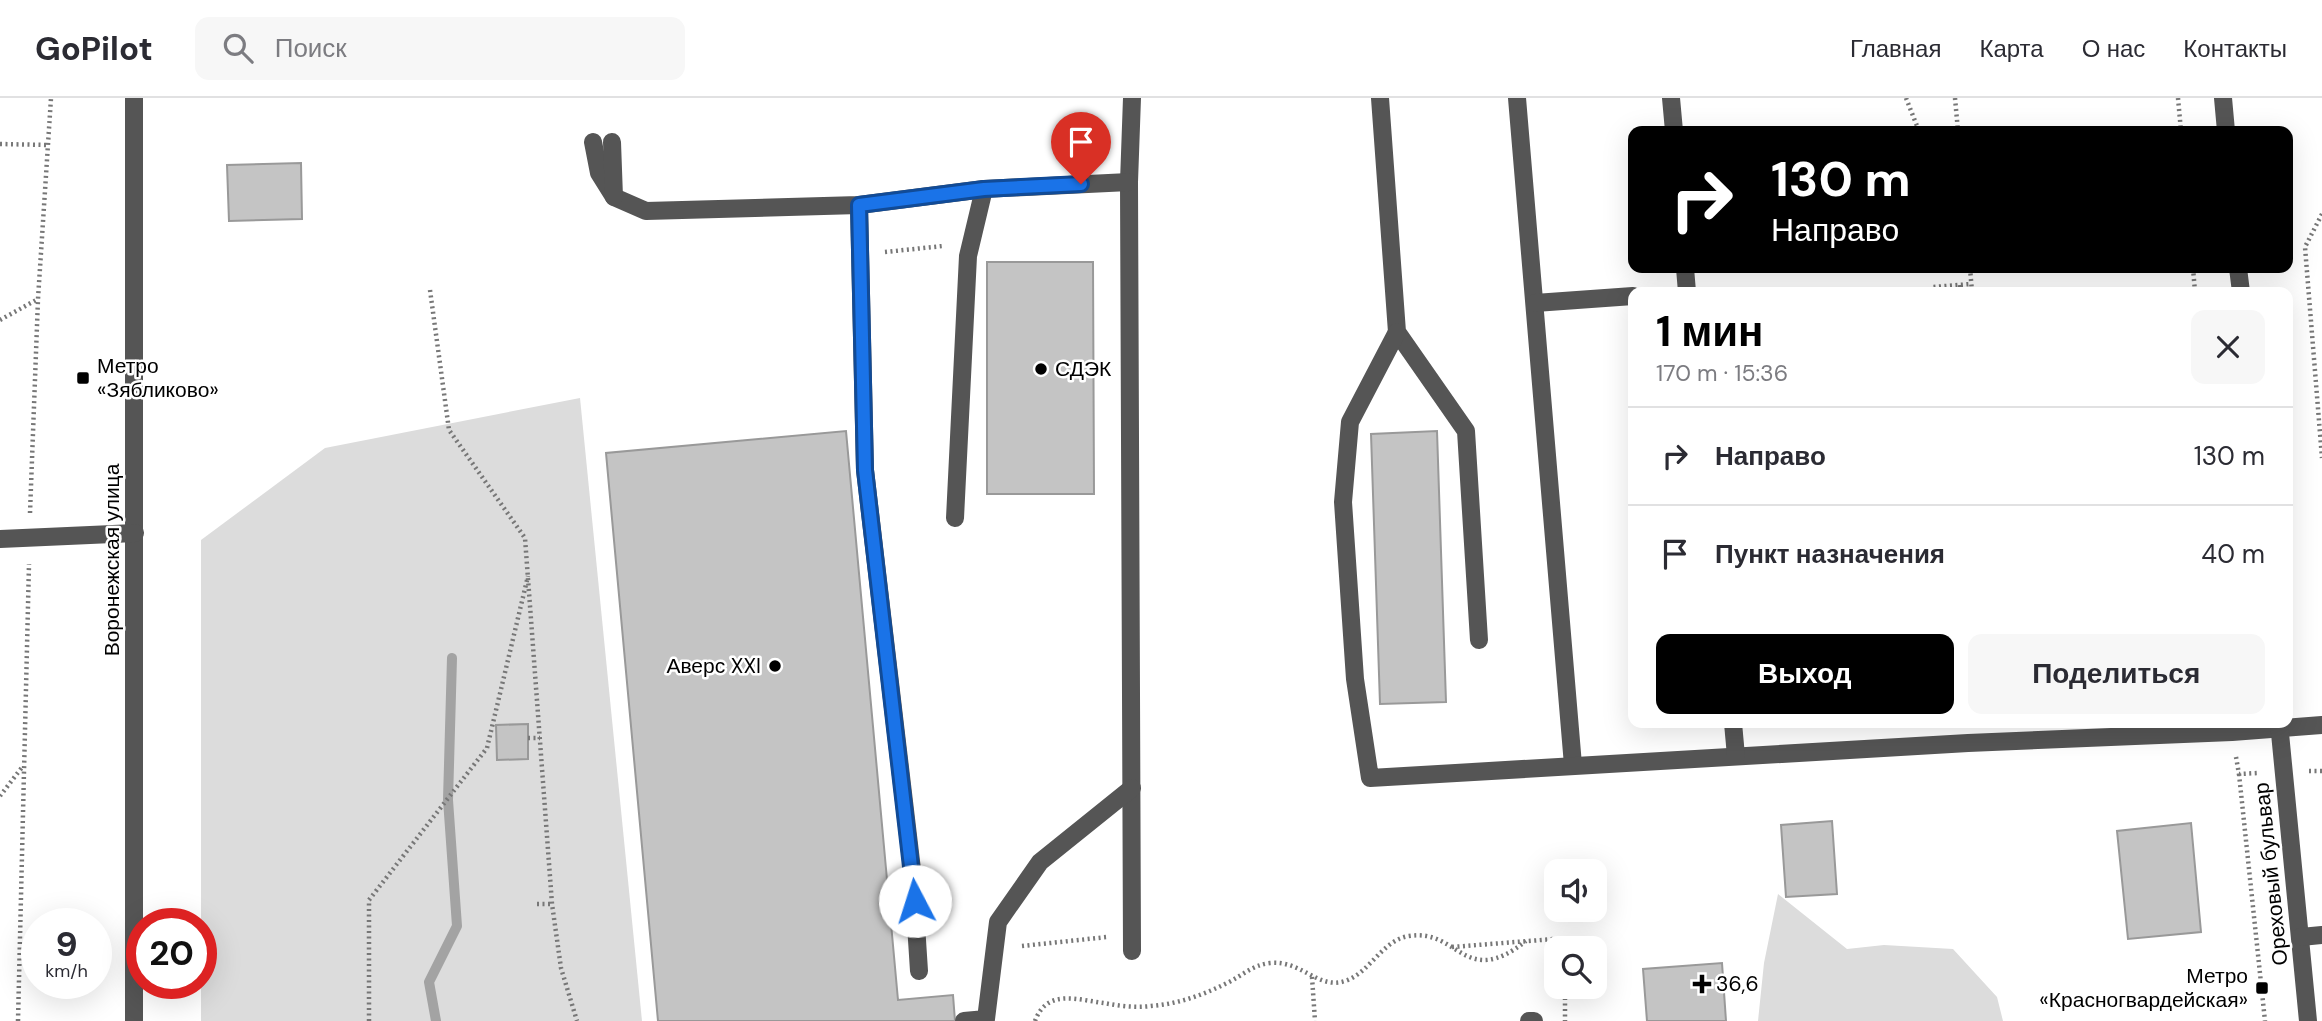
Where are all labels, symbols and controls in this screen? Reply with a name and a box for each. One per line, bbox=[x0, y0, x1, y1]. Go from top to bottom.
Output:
search box bbox=[195, 17, 685, 80]
text: GoPilot bbox=[35, 27, 153, 70]
icon: search bbox=[219, 29, 257, 67]
text: Поиск bbox=[275, 31, 347, 65]
text: Главная bbox=[1850, 33, 1941, 64]
text: Карта bbox=[1979, 33, 2044, 64]
text: О нас bbox=[2082, 33, 2145, 64]
text: Контакты bbox=[2183, 33, 2287, 64]
pin bbox=[1051, 112, 1111, 184]
icon: arrive bbox=[1062, 123, 1100, 161]
text: 130 m bbox=[1771, 147, 1911, 211]
icon: right bbox=[1656, 154, 1747, 245]
text: Направо bbox=[1771, 209, 1899, 251]
text: 1 мин bbox=[1656, 304, 1763, 359]
button: close bbox=[2191, 310, 2265, 384]
place label: Метро «Зябликово» bbox=[97, 352, 219, 404]
place label: СДЭК bbox=[1055, 355, 1112, 383]
text: 170 m · 15:36 bbox=[1656, 358, 1788, 388]
marker: СДЭК bbox=[1033, 361, 1049, 377]
marker: Метро «Зябликово» bbox=[75, 370, 91, 386]
icon: right bbox=[1656, 437, 1694, 475]
text: Направо bbox=[1715, 439, 1826, 473]
text: 130 m bbox=[2194, 439, 2265, 473]
street label: Воронежская улица bbox=[98, 463, 126, 656]
icon: arrive bbox=[1656, 535, 1694, 573]
text: Пункт назначения bbox=[1715, 537, 1945, 571]
text: 40 m bbox=[2201, 537, 2265, 571]
button: Выход bbox=[1656, 634, 1954, 714]
button: Поделиться bbox=[1968, 634, 2265, 714]
place label: Аверс XXI bbox=[666, 652, 761, 680]
marker: Аверс XXI bbox=[767, 658, 783, 674]
street label: Ореховый бульвар bbox=[2247, 781, 2295, 967]
map controls bbox=[1544, 859, 1607, 999]
button: sound bbox=[1544, 859, 1607, 922]
position arrow bbox=[878, 864, 952, 938]
speed limit sign: 20 bbox=[126, 908, 217, 999]
text: 9 bbox=[55, 921, 78, 967]
button: search bbox=[1544, 936, 1607, 999]
text: km/h bbox=[45, 959, 88, 983]
place label: Метро «Красногвардейская» bbox=[2039, 962, 2248, 1014]
place label: 36,6 bbox=[1716, 970, 1759, 998]
marker: 36,6 bbox=[1694, 976, 1710, 992]
marker: Метро «Красногвардейская» bbox=[2254, 980, 2270, 996]

